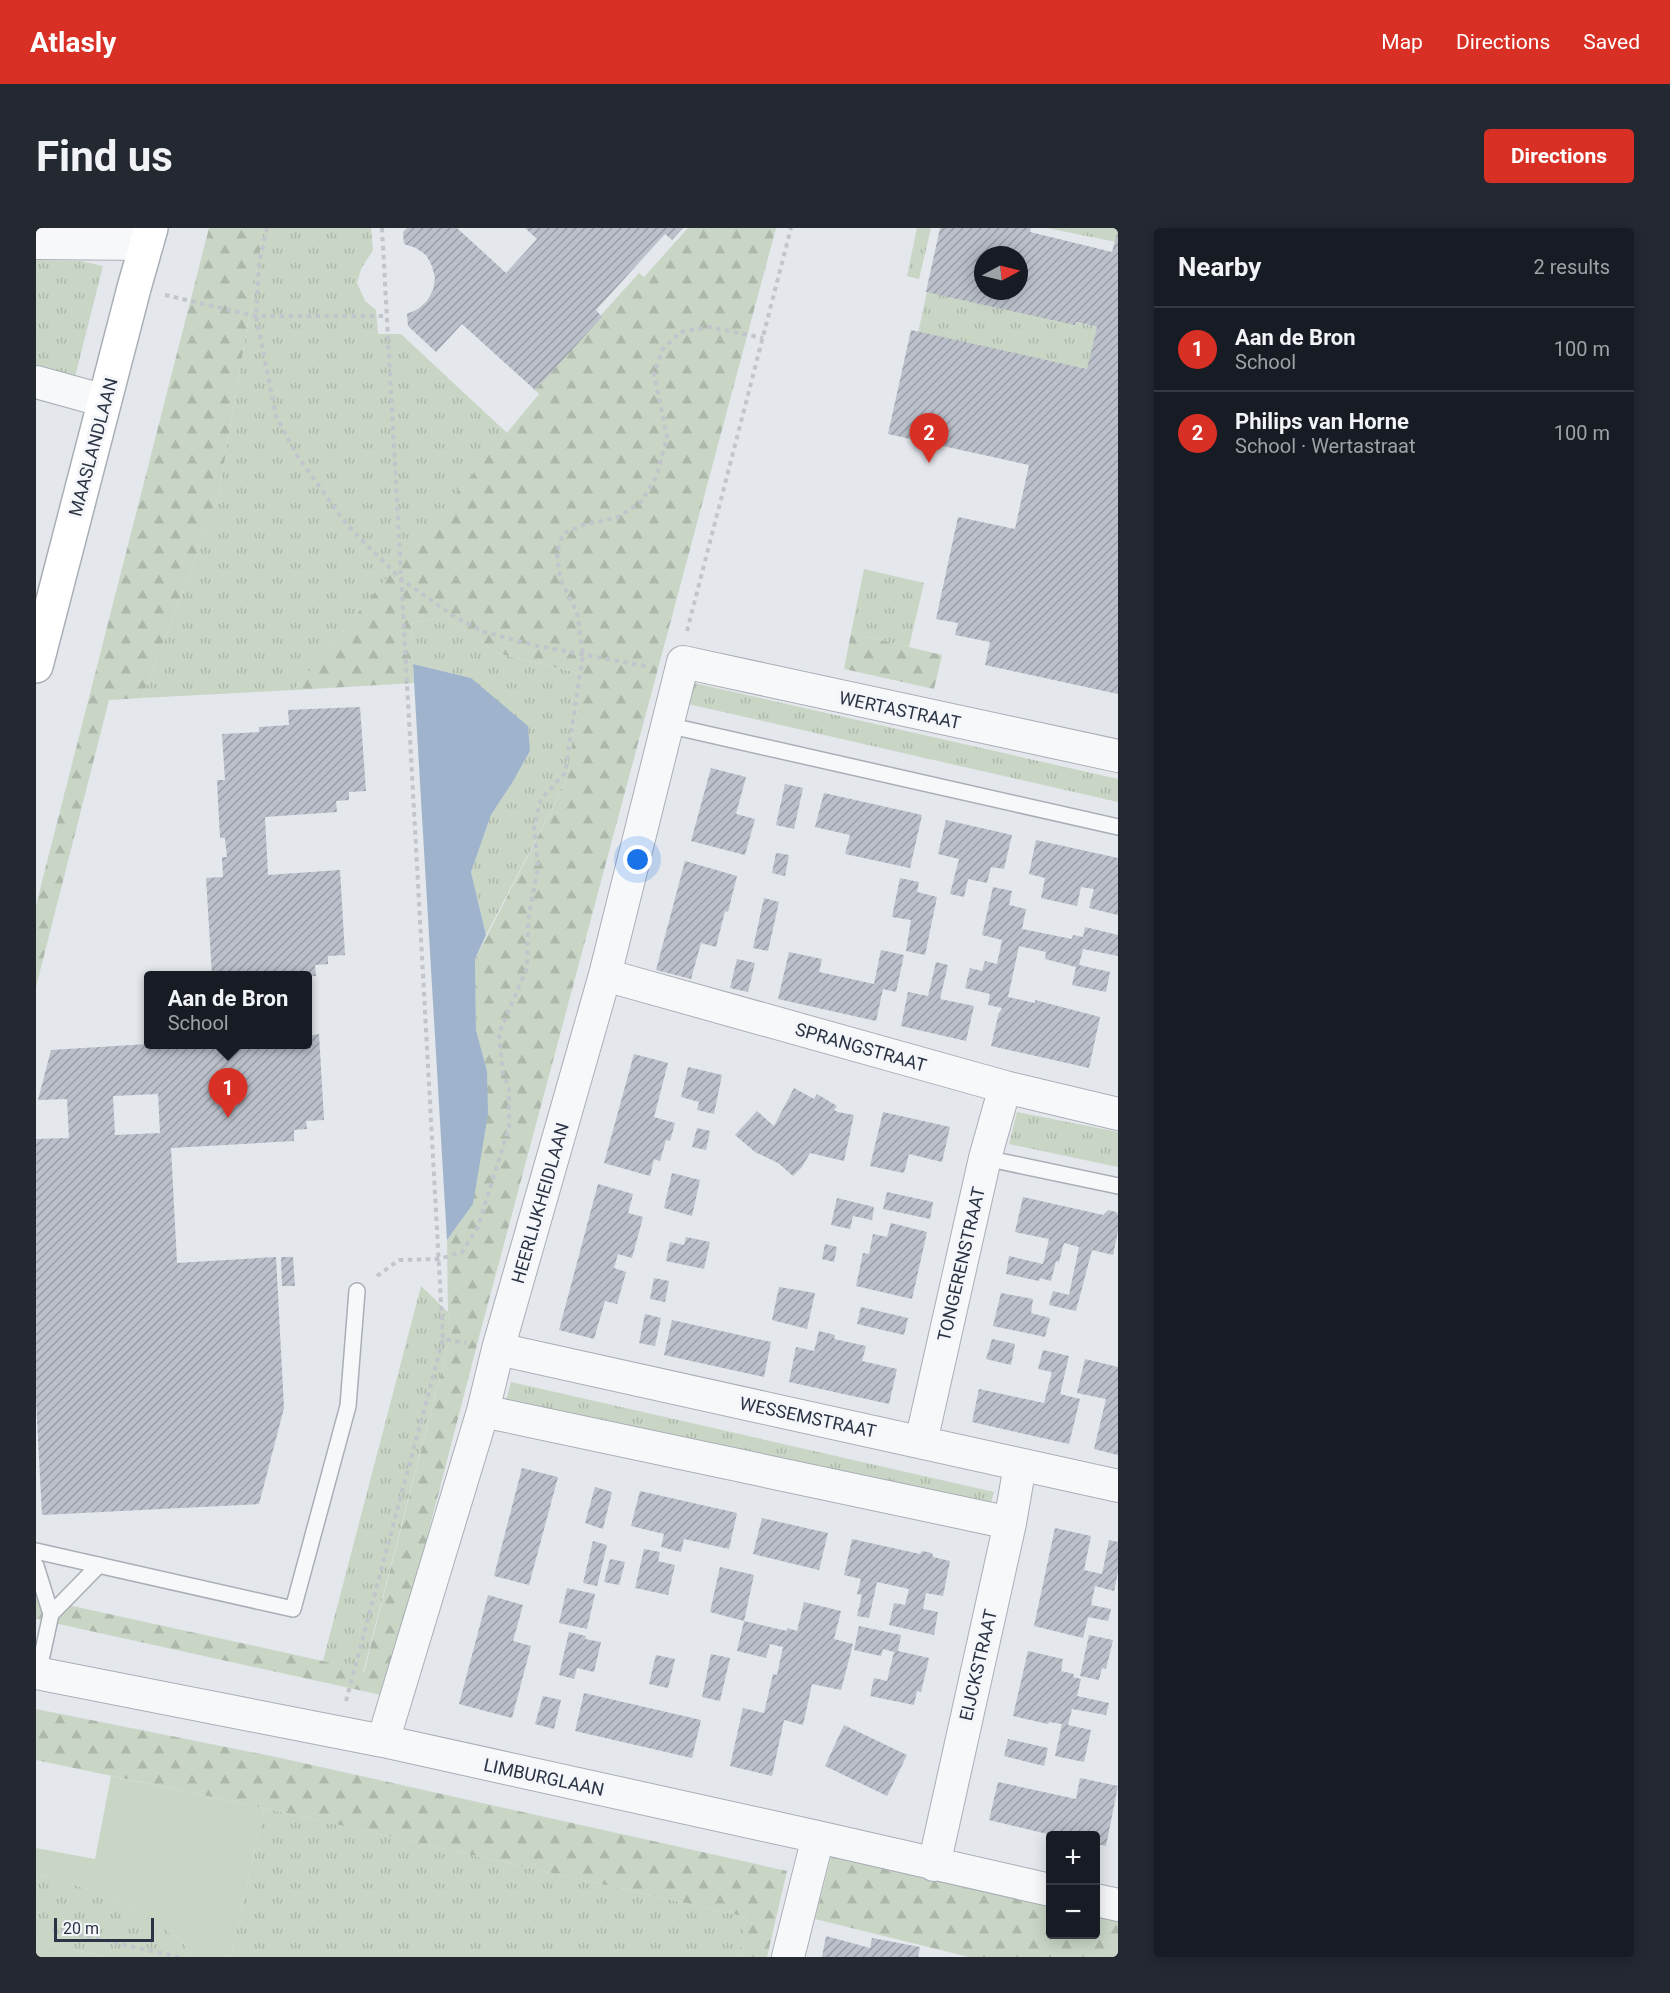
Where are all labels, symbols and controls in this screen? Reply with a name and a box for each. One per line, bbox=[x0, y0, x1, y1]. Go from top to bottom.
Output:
text: Atlasly bbox=[30, 26, 116, 59]
text: Map bbox=[1381, 30, 1423, 54]
text: Directions bbox=[1456, 30, 1550, 54]
text: Saved bbox=[1583, 30, 1640, 54]
button: Directions bbox=[1484, 129, 1634, 183]
text: Find us bbox=[36, 132, 173, 181]
north arrow bbox=[974, 246, 1028, 300]
text: Nearby bbox=[1178, 252, 1261, 282]
text: 2 results bbox=[1534, 255, 1610, 279]
text: Aan de Bron bbox=[1235, 325, 1356, 350]
text: 1 bbox=[1192, 337, 1203, 361]
text: 100 m bbox=[1554, 337, 1610, 361]
text: School bbox=[1235, 350, 1296, 374]
street label: MAASLANDLAAN bbox=[64, 375, 122, 519]
text: Philips van Horne bbox=[1235, 409, 1409, 434]
pin: 2 bbox=[910, 414, 948, 463]
text: 2 bbox=[1192, 421, 1203, 445]
text: 100 m bbox=[1554, 421, 1610, 445]
text: School · Wertastraat bbox=[1235, 434, 1415, 458]
street label: WERTASTRAAT bbox=[837, 687, 963, 733]
your location bbox=[623, 845, 652, 874]
popup bbox=[144, 971, 312, 1049]
text: Aan de Bron bbox=[168, 986, 288, 1011]
text: School bbox=[168, 1011, 229, 1035]
street label: SPRANGSTRAAT bbox=[793, 1018, 929, 1076]
pin: 1 bbox=[208, 1068, 248, 1118]
street label: HEERLIJKHEIDLAAN bbox=[507, 1120, 573, 1286]
street label: TONGERENSTRAAT bbox=[933, 1184, 989, 1343]
street label: WESSEMSTRAAT bbox=[738, 1392, 878, 1442]
street label: EIJCKSTRAAT bbox=[955, 1607, 1001, 1723]
street label: LIMBURGLAAN bbox=[482, 1754, 606, 1800]
map controls bbox=[1046, 1831, 1100, 1939]
button: + bbox=[1046, 1831, 1100, 1885]
button: − bbox=[1046, 1885, 1100, 1939]
scale bar bbox=[54, 1915, 154, 1942]
text: 20 m bbox=[63, 1919, 99, 1938]

